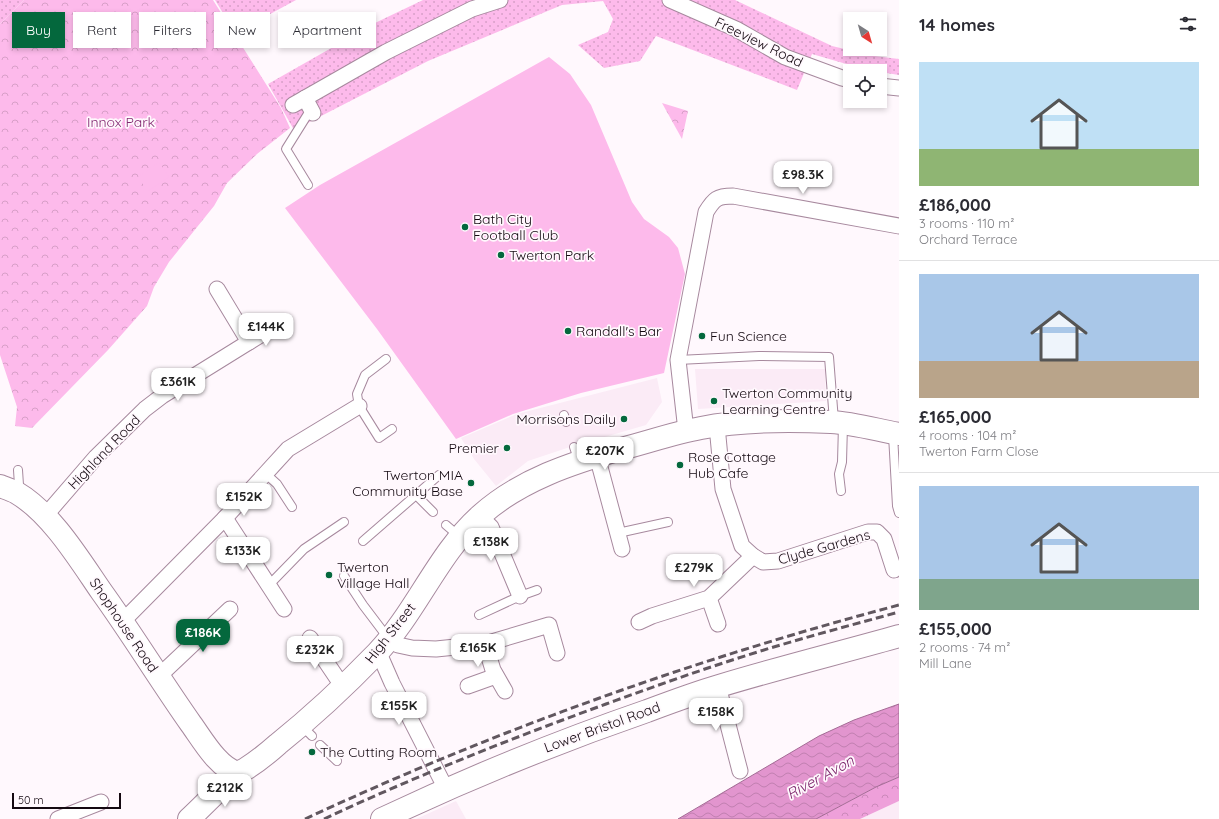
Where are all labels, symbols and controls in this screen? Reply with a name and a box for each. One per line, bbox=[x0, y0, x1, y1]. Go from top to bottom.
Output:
chip: Buy bbox=[12, 12, 65, 48]
chip: Rent bbox=[73, 12, 131, 48]
chip: Filters bbox=[139, 12, 206, 48]
chip: New bbox=[214, 12, 270, 48]
chip: Apartment bbox=[278, 12, 376, 48]
north arrow bbox=[843, 12, 887, 56]
map controls bbox=[843, 12, 887, 108]
street label: Freeview Road bbox=[712, 13, 806, 71]
icon: filters bbox=[1177, 13, 1199, 35]
text: 14 homes bbox=[919, 14, 995, 35]
button: locate bbox=[843, 64, 887, 108]
icon: home bbox=[1023, 88, 1095, 160]
park label: Innox Park bbox=[87, 113, 155, 131]
pin: £98.3K bbox=[770, 161, 836, 195]
text: £98.3K bbox=[782, 166, 824, 182]
text: £186,000 bbox=[919, 194, 991, 215]
place label: Bath City Football Club bbox=[473, 210, 558, 244]
text: 3 rooms · 110 m² bbox=[919, 215, 1014, 231]
marker: Bath City Football Club bbox=[460, 222, 470, 232]
text: Orchard Terrace bbox=[919, 231, 1017, 247]
place label: Twerton Park bbox=[509, 246, 594, 264]
marker: Twerton Park bbox=[496, 250, 506, 260]
icon: home bbox=[1023, 300, 1095, 372]
pin: £144K bbox=[238, 313, 294, 347]
text: £144K bbox=[248, 318, 284, 334]
place label: Randall's Bar bbox=[576, 322, 662, 340]
marker: Randall's Bar bbox=[563, 326, 573, 336]
place label: Fun Science bbox=[710, 327, 787, 345]
marker: Fun Science bbox=[697, 331, 707, 341]
pin: £361K bbox=[150, 368, 206, 402]
text: £361K bbox=[160, 373, 196, 389]
place label: Twerton Community Learning Centre bbox=[722, 384, 853, 418]
marker: Twerton Community Learning Centre bbox=[709, 396, 719, 406]
text: £165,000 bbox=[919, 406, 991, 427]
place label: Morrisons Daily bbox=[516, 410, 616, 428]
street label: Highland Road bbox=[64, 411, 144, 493]
marker: Morrisons Daily bbox=[619, 414, 629, 424]
text: 4 rooms · 104 m² bbox=[919, 427, 1016, 443]
pin: £207K bbox=[577, 437, 633, 471]
place label: Premier bbox=[449, 439, 500, 457]
text: £207K bbox=[586, 442, 624, 458]
marker: Premier bbox=[502, 443, 512, 453]
text: Twerton Farm Close bbox=[919, 443, 1039, 459]
place label: Rose Cottage Hub Cafe bbox=[688, 448, 776, 482]
marker: Rose Cottage Hub Cafe bbox=[675, 460, 685, 470]
place label: Twerton MIA Community Base bbox=[352, 466, 463, 500]
marker: Twerton MIA Community Base bbox=[466, 478, 476, 488]
pin: £152K bbox=[216, 483, 272, 517]
text: £152K bbox=[226, 488, 262, 504]
icon: home bbox=[1023, 512, 1095, 584]
street label: Clyde Gardens bbox=[776, 525, 872, 569]
pin: £138K bbox=[463, 528, 519, 562]
text: £138K bbox=[473, 533, 509, 549]
pin: £133K bbox=[215, 537, 271, 571]
text: £133K bbox=[225, 542, 261, 558]
pin: £279K bbox=[666, 554, 722, 588]
place label: Twerton Village Hall bbox=[337, 558, 409, 592]
text: £279K bbox=[675, 559, 713, 575]
marker: Twerton Village Hall bbox=[324, 570, 334, 580]
street label: Shophouse Road bbox=[86, 574, 162, 676]
street label: High Street bbox=[361, 599, 419, 667]
text: £155,000 bbox=[919, 618, 992, 639]
pin: £186K bbox=[175, 619, 231, 653]
text: £186K bbox=[185, 624, 221, 640]
pin: £165K bbox=[450, 634, 506, 668]
pin: £232K bbox=[287, 636, 343, 670]
text: £165K bbox=[460, 639, 496, 655]
text: 2 rooms · 74 m² bbox=[919, 639, 1010, 655]
text: £232K bbox=[296, 641, 334, 657]
text: Mill Lane bbox=[919, 655, 972, 671]
pin: £155K bbox=[371, 692, 427, 726]
text: £155K bbox=[381, 697, 417, 713]
street label: Lower Bristol Road bbox=[541, 698, 663, 756]
pin: £158K bbox=[688, 698, 744, 732]
text: £158K bbox=[698, 703, 734, 719]
place label: The Cutting Room bbox=[320, 743, 437, 761]
marker: The Cutting Room bbox=[307, 747, 317, 757]
water label: River Avon bbox=[783, 751, 857, 803]
pin: £212K bbox=[197, 774, 253, 808]
text: £212K bbox=[207, 779, 243, 795]
scale bar bbox=[12, 791, 121, 810]
text: 50 m bbox=[18, 793, 44, 807]

